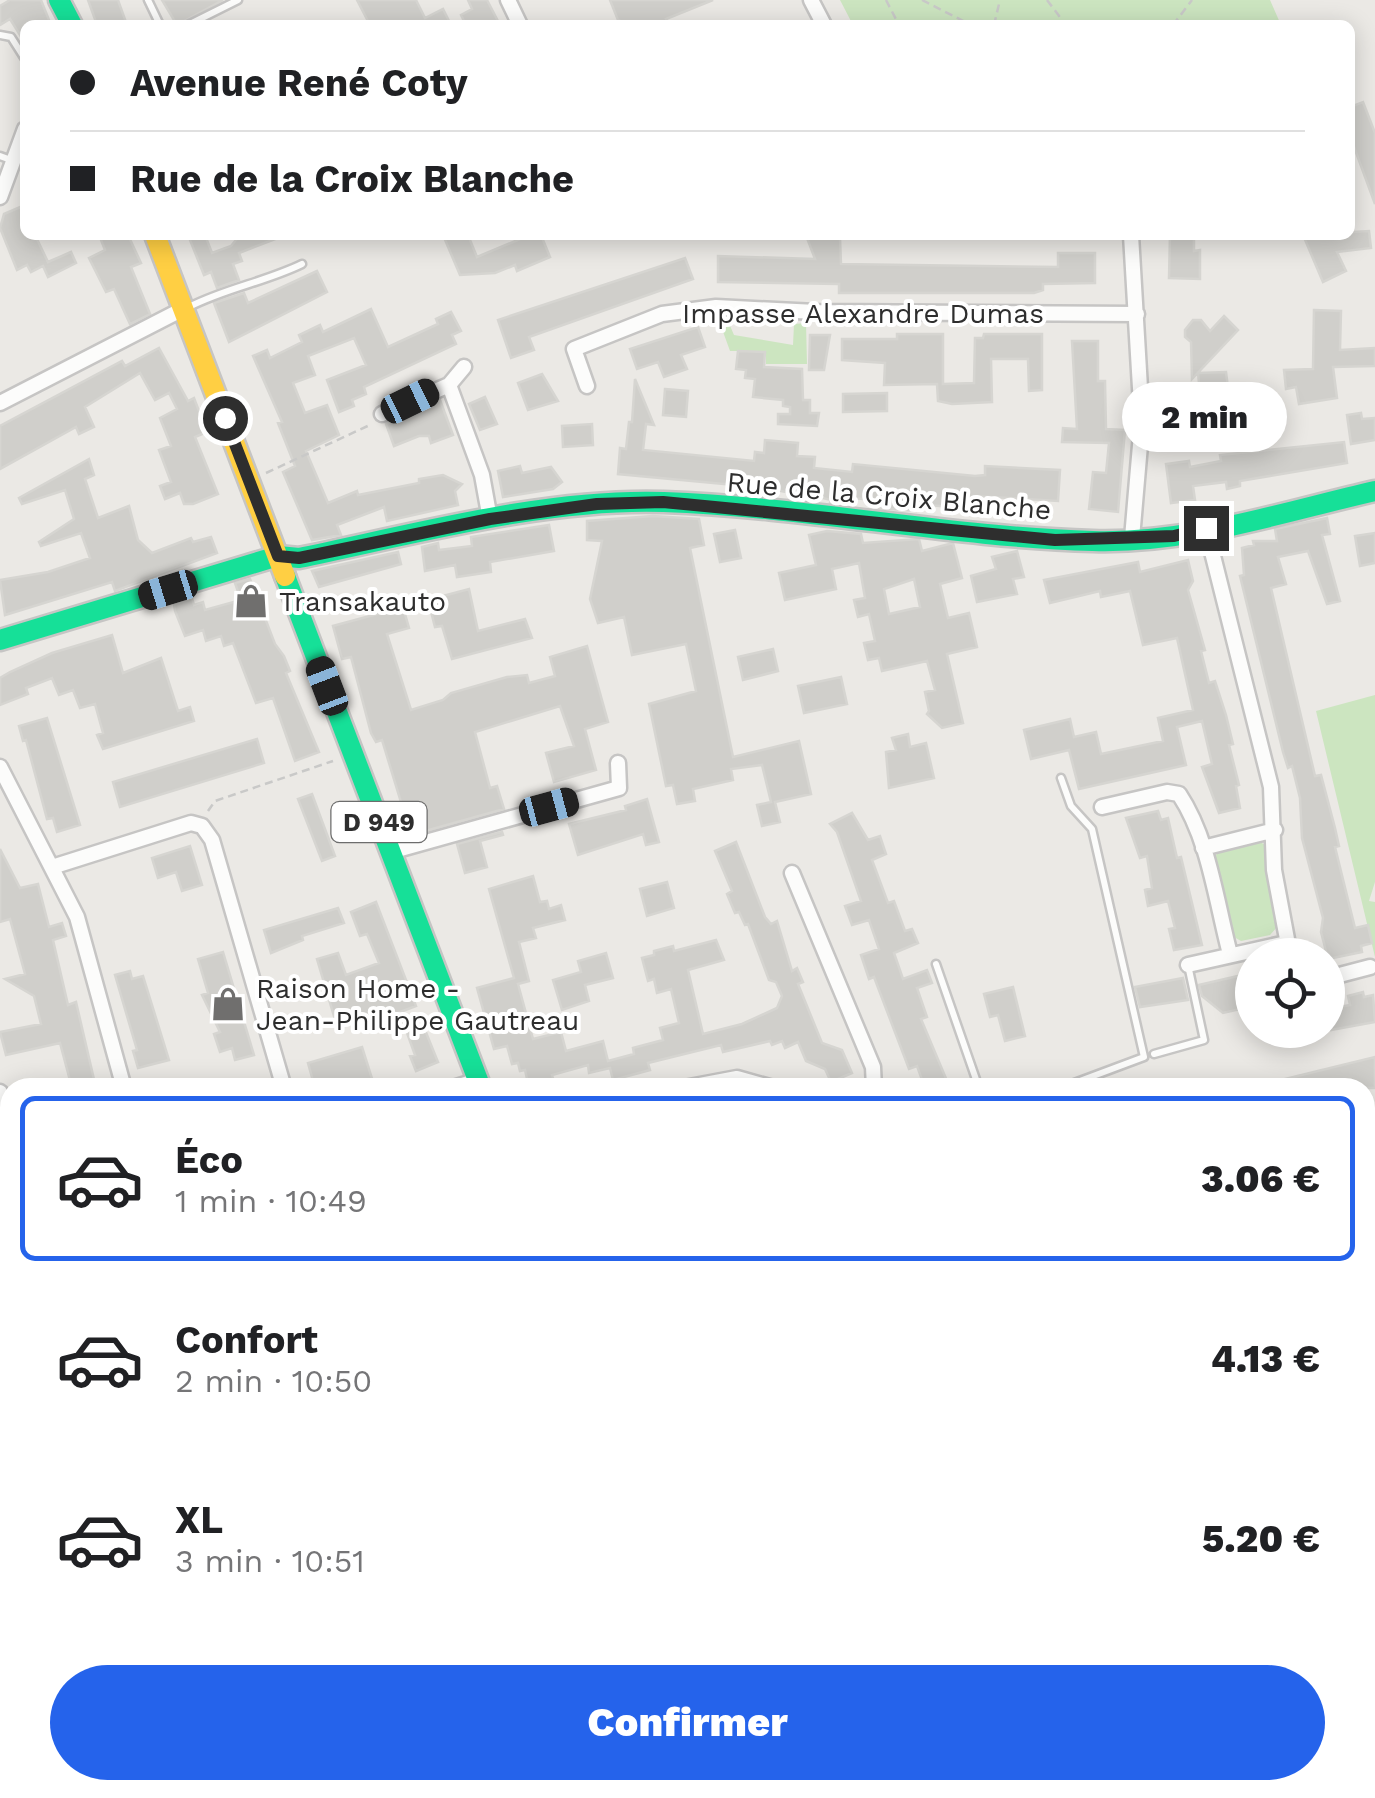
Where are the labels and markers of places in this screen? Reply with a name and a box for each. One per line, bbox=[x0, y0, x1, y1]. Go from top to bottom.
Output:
shop icon: Transakauto bbox=[232, 582, 270, 620]
place label: Transakauto bbox=[279, 585, 446, 618]
place label: Raison Home - Jean-Philippe Gautreau bbox=[256, 972, 579, 1037]
shop icon: Raison Home - Jean-Philippe Gautreau bbox=[209, 985, 247, 1023]

